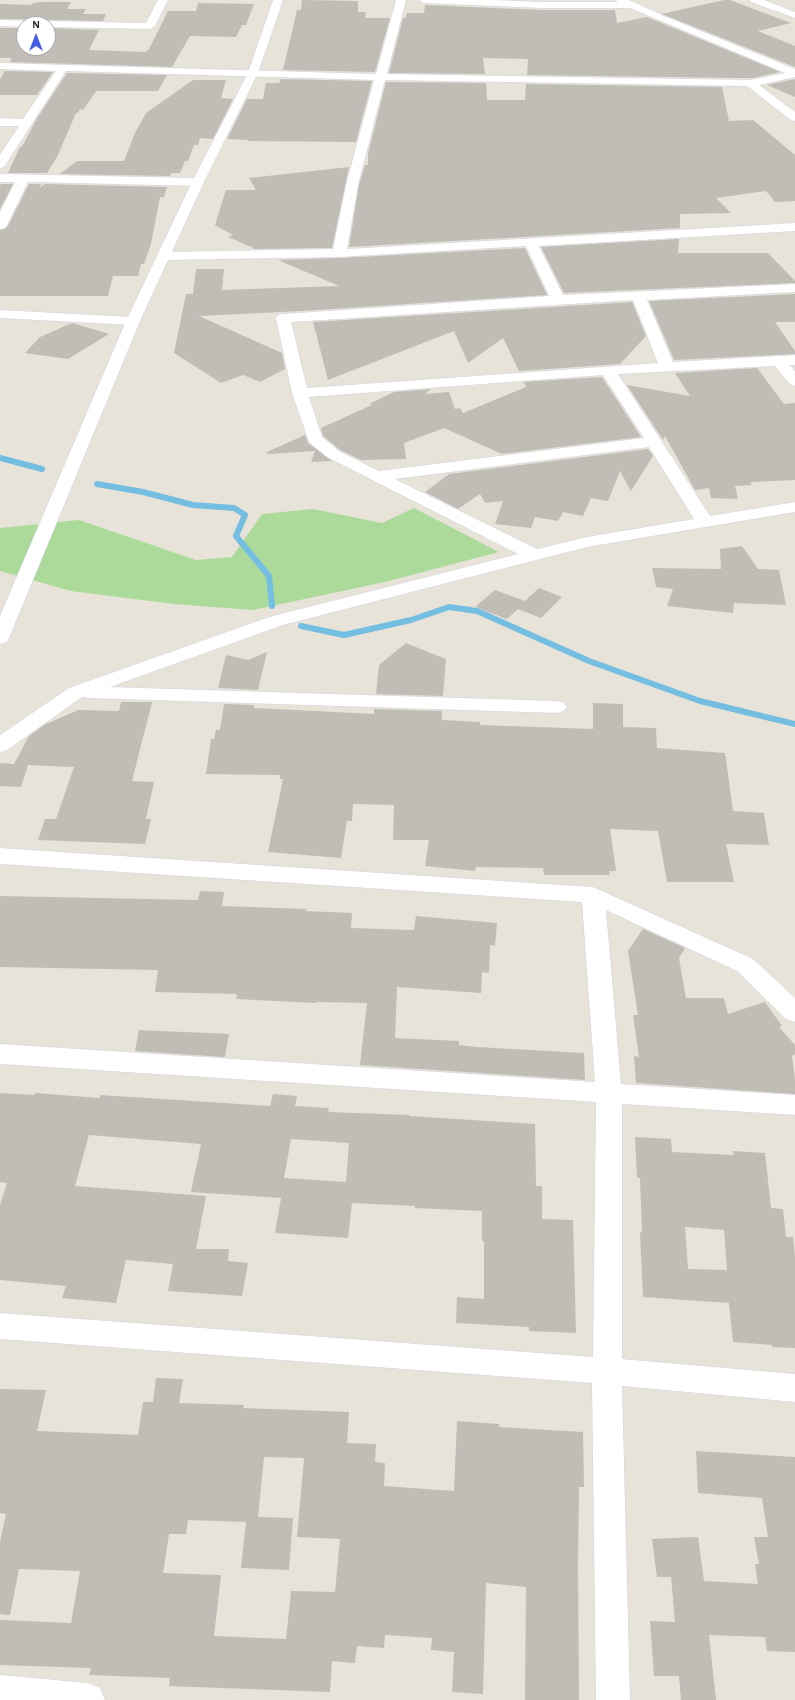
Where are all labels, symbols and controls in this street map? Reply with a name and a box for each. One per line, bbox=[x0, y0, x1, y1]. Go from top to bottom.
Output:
north arrow bbox=[16, 16, 56, 56]
text: N bbox=[32, 19, 40, 30]

